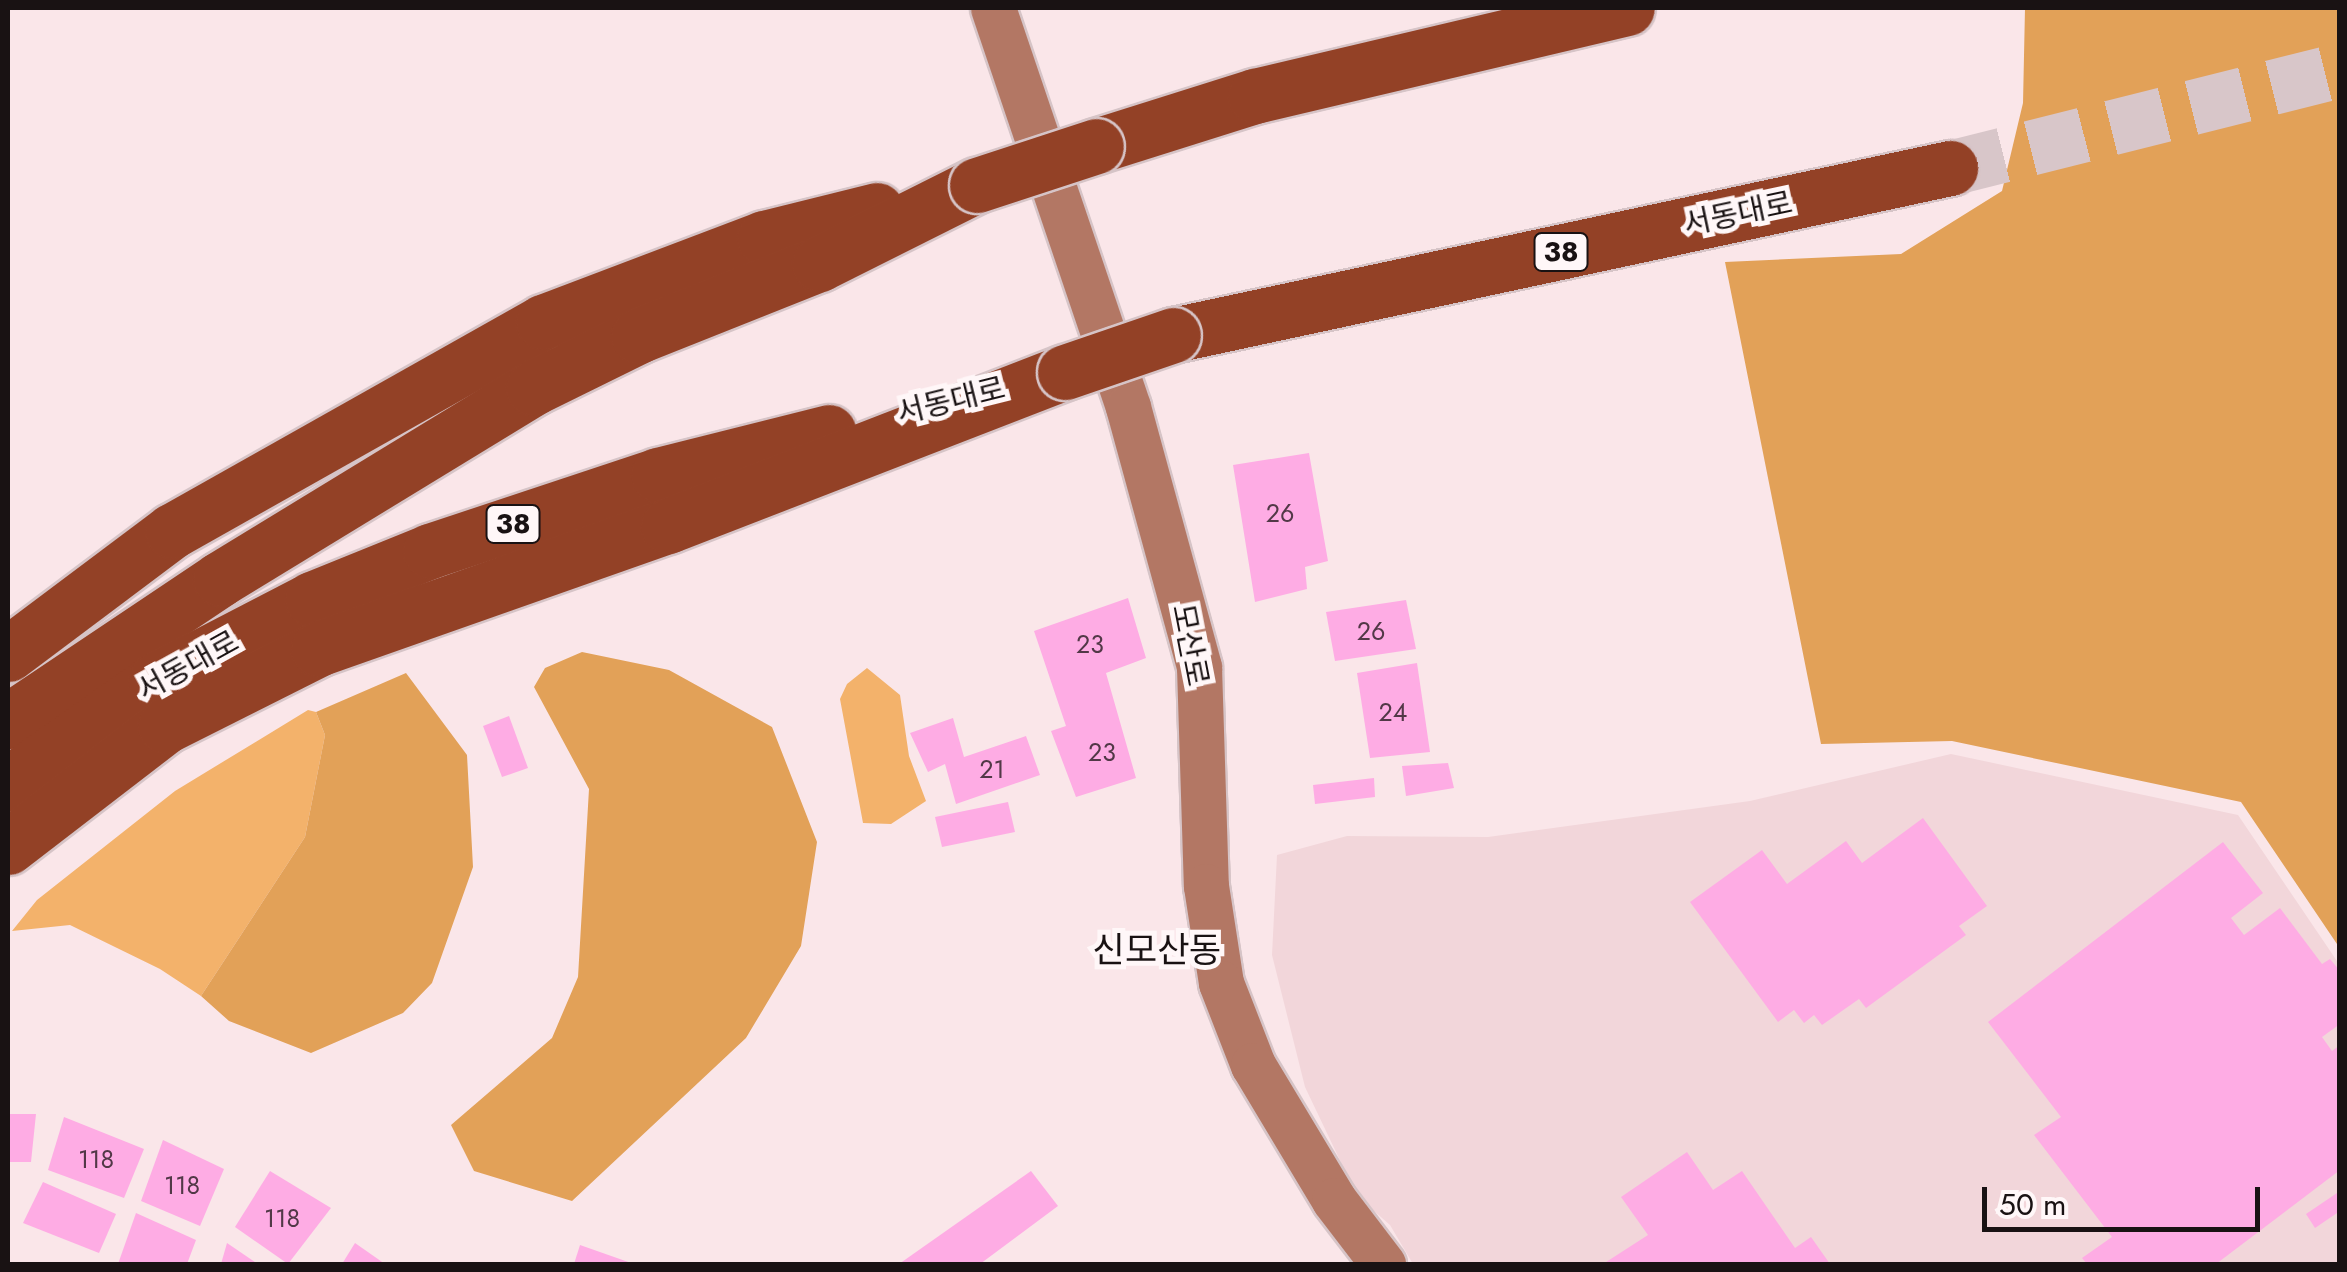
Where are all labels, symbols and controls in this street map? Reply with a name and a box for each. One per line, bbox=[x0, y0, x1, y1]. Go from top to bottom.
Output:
street label: 서동대로 bbox=[1680, 185, 1796, 243]
road number: 38 bbox=[1534, 229, 1588, 275]
street label: 서동대로 bbox=[893, 370, 1009, 432]
house number: 26 bbox=[1266, 498, 1294, 528]
road number: 38 bbox=[486, 501, 540, 547]
street label: 모산로 bbox=[1164, 601, 1216, 689]
house number: 26 bbox=[1357, 616, 1385, 646]
street label: 서동대로 bbox=[131, 623, 245, 709]
house number: 23 bbox=[1076, 629, 1104, 659]
house number: 24 bbox=[1379, 697, 1407, 727]
house number: 23 bbox=[1088, 737, 1116, 767]
house number: 21 bbox=[979, 754, 1005, 784]
district label: 신모산동 bbox=[1093, 929, 1221, 971]
house number: 118 bbox=[78, 1144, 114, 1174]
scale bar bbox=[1987, 1167, 2264, 1229]
house number: 118 bbox=[164, 1170, 200, 1200]
text: 50 m bbox=[1999, 1183, 2066, 1226]
house number: 118 bbox=[264, 1203, 300, 1233]

